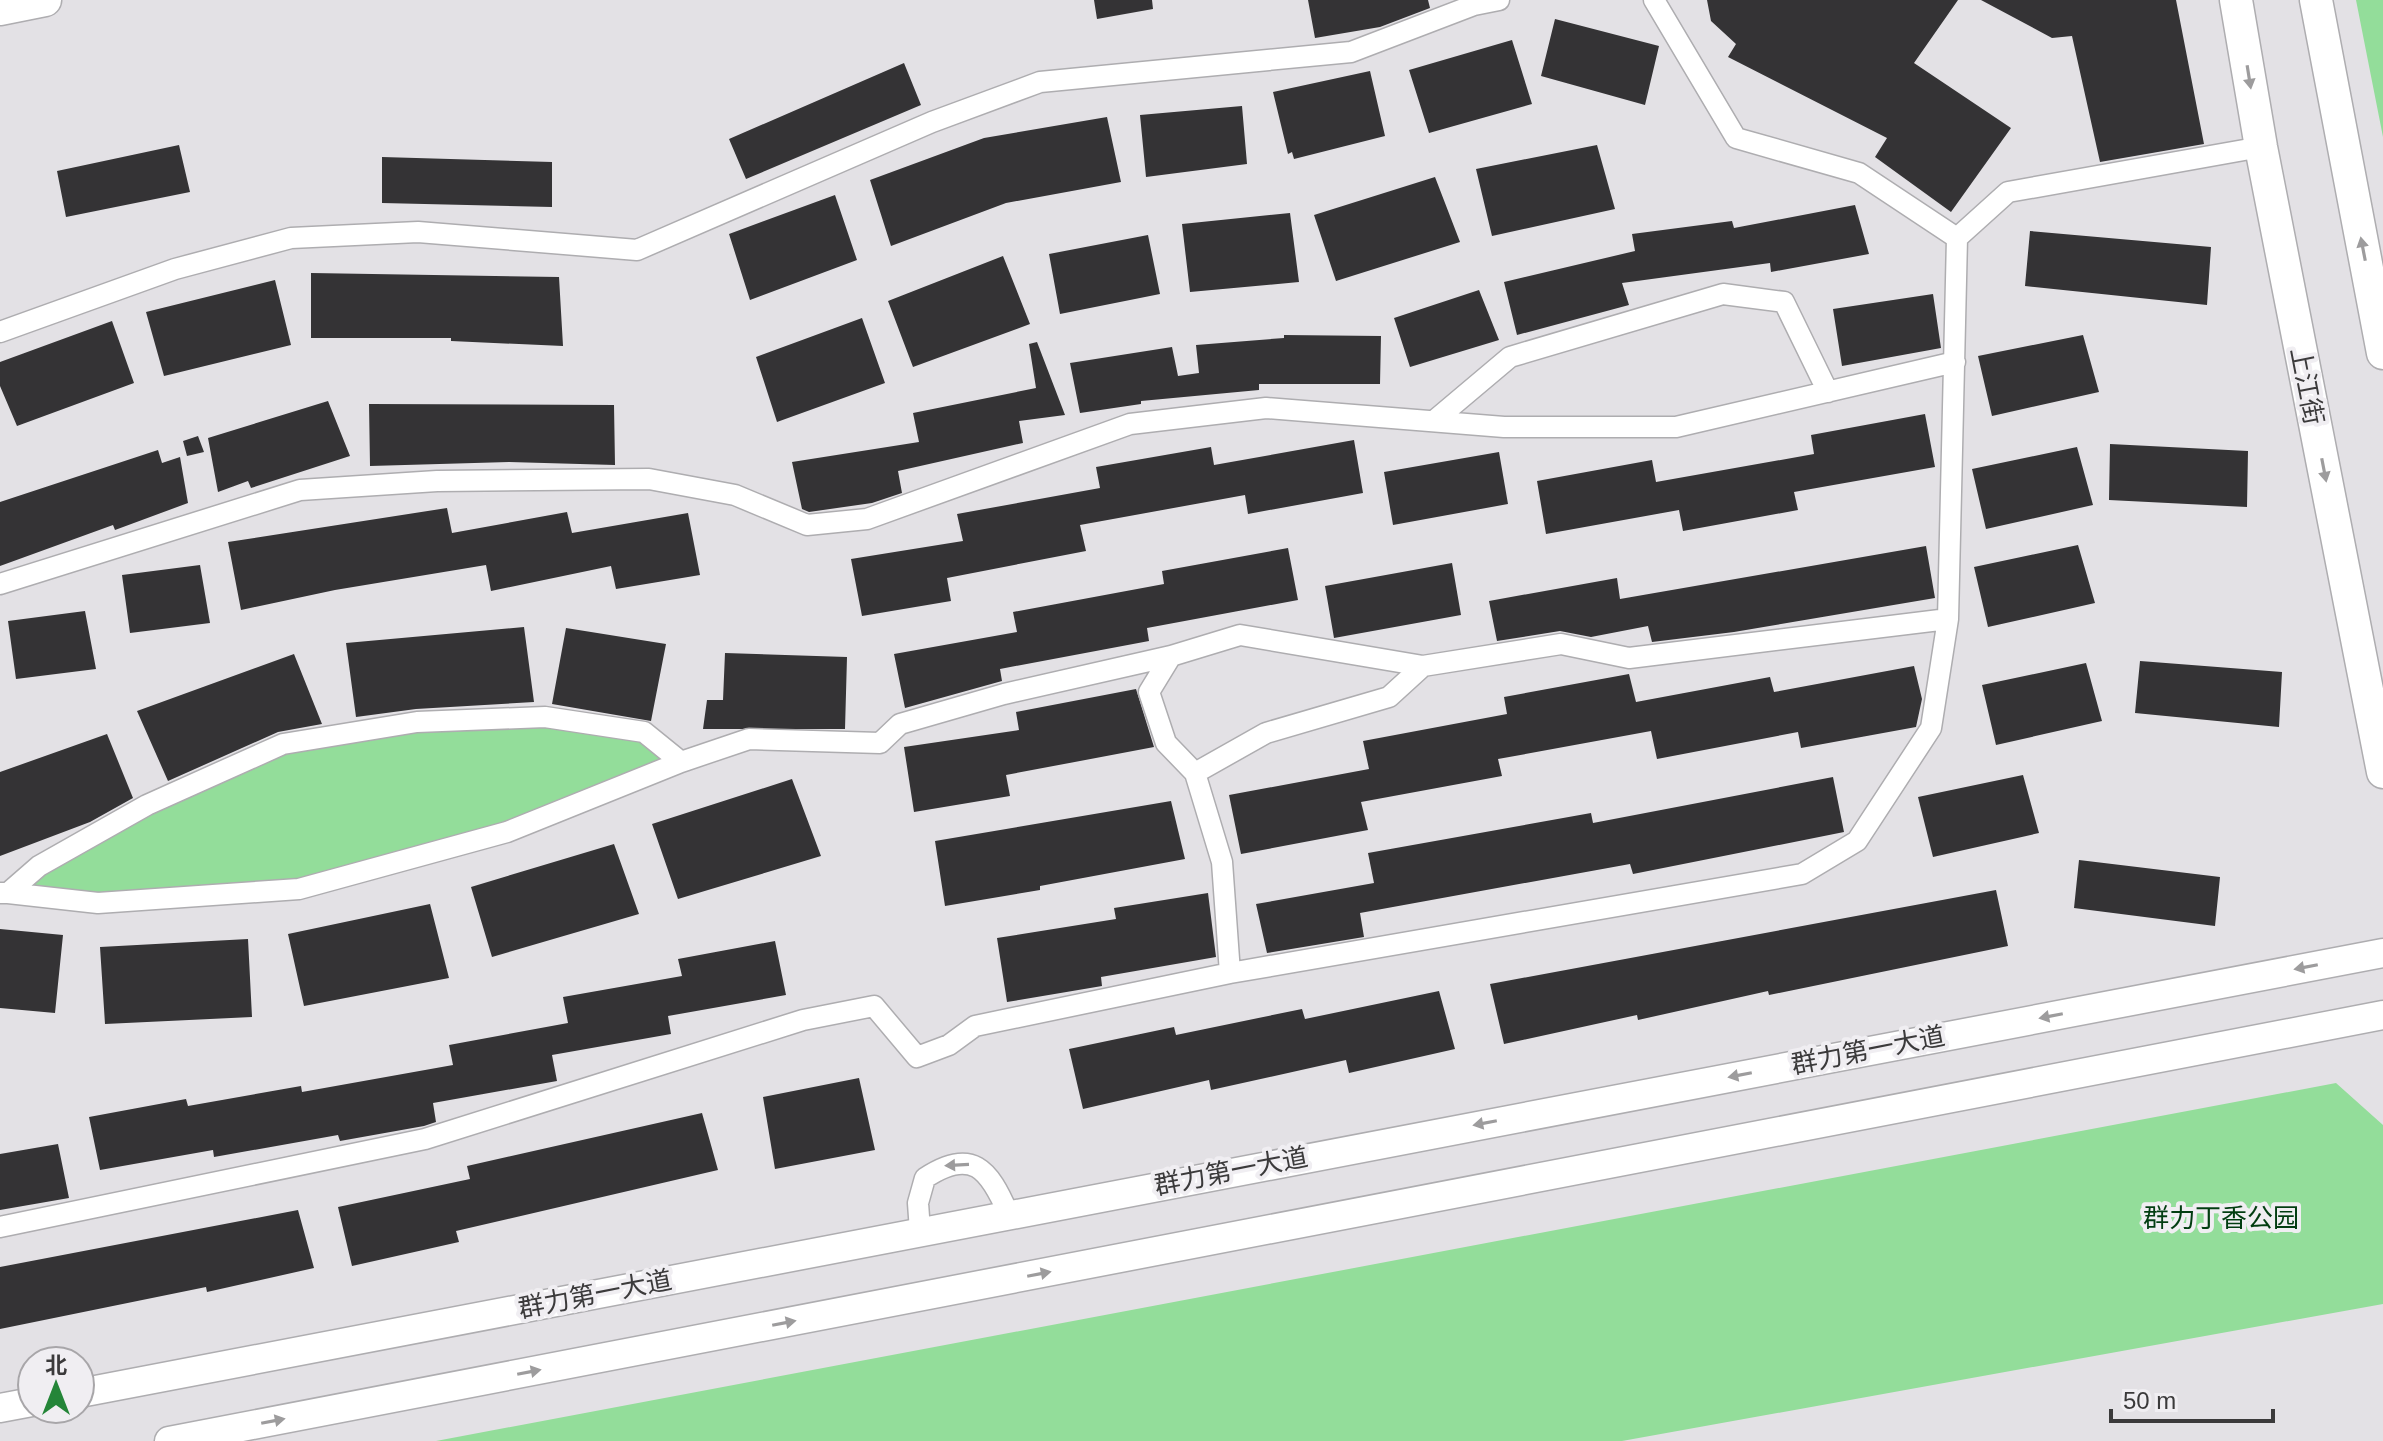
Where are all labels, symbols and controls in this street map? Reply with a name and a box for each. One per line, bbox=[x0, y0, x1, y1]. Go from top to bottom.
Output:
one-way arrow bbox=[2243, 65, 2256, 90]
one-way arrow bbox=[2357, 236, 2369, 261]
street label: 上江街 bbox=[2285, 345, 2329, 427]
one-way arrow bbox=[2318, 458, 2331, 483]
one-way arrow bbox=[2294, 962, 2319, 974]
one-way arrow bbox=[2038, 1010, 2063, 1022]
street label: 群力第一大道 bbox=[1789, 1020, 1947, 1080]
one-way arrow bbox=[1728, 1069, 1753, 1081]
one-way arrow bbox=[1472, 1117, 1497, 1130]
street label: 群力第一大道 bbox=[1152, 1141, 1310, 1201]
one-way arrow bbox=[945, 1159, 970, 1172]
park label: 群力丁香公园 bbox=[2143, 1203, 2299, 1233]
street label: 群力第一大道 bbox=[516, 1264, 674, 1324]
one-way arrow bbox=[1027, 1267, 1052, 1279]
one-way arrow bbox=[772, 1316, 797, 1328]
north arrow bbox=[16, 1345, 96, 1425]
text: 北 bbox=[45, 1353, 67, 1378]
one-way arrow bbox=[516, 1365, 541, 1377]
scale bar bbox=[2111, 1373, 2273, 1423]
text: 50 m bbox=[2123, 1387, 2176, 1414]
one-way arrow bbox=[261, 1414, 286, 1427]

